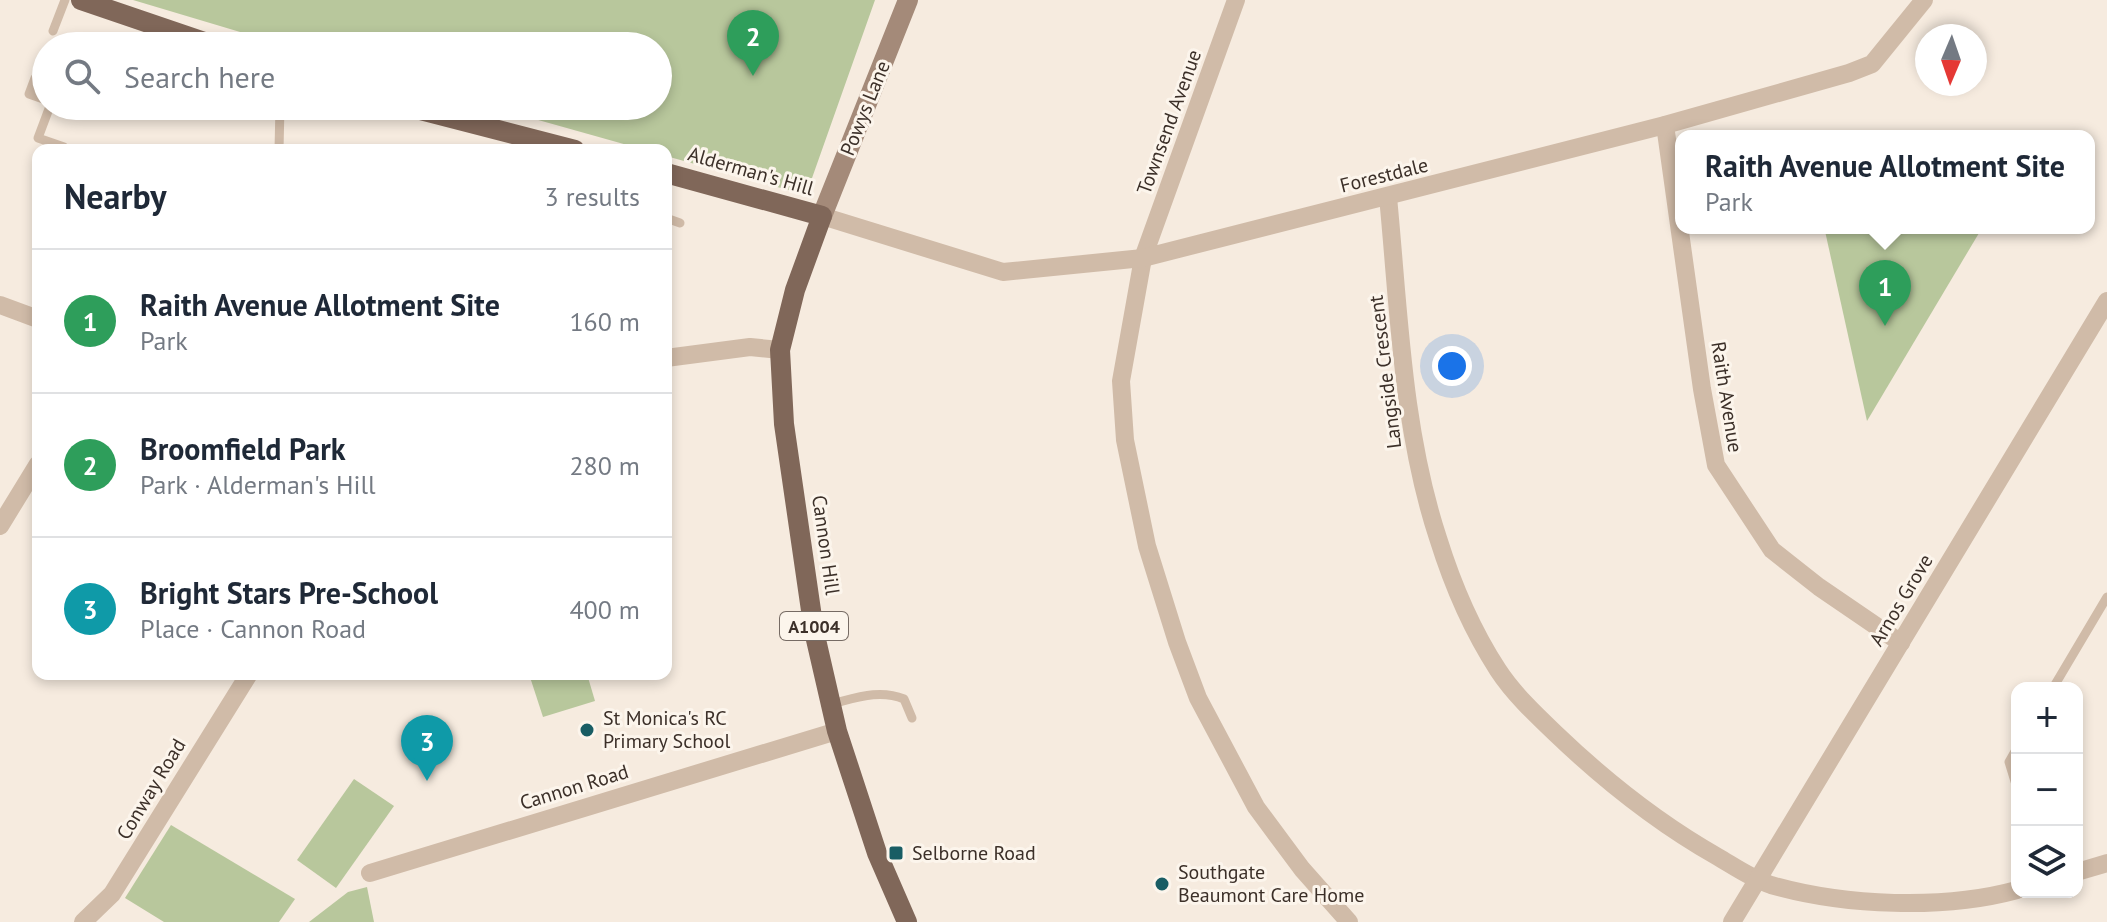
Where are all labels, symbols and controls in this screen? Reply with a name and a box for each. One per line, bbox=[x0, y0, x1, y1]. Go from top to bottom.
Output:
pin: 2 bbox=[727, 10, 779, 76]
north arrow bbox=[1915, 24, 1987, 96]
search box bbox=[32, 32, 672, 120]
street label: Townsend Avenue bbox=[1131, 46, 1207, 198]
icon: search bbox=[60, 54, 104, 98]
text: Search here bbox=[124, 57, 275, 96]
street label: Powys Lane bbox=[834, 57, 896, 159]
popup bbox=[1675, 130, 2095, 234]
street label: Alderman's Hill bbox=[685, 141, 817, 201]
text: Raith Avenue Allotment Site bbox=[1705, 146, 2065, 185]
street label: Forestdale bbox=[1337, 152, 1431, 198]
text: Nearby bbox=[64, 174, 166, 218]
text: 3 results bbox=[545, 180, 640, 213]
text: Park bbox=[1705, 185, 1753, 218]
pin: 1 bbox=[1859, 260, 1911, 326]
text: Raith Avenue Allotment Site bbox=[140, 285, 500, 324]
street label: Langside Crescent bbox=[1363, 294, 1407, 450]
text: 1 bbox=[83, 305, 97, 338]
text: 160 m bbox=[569, 305, 640, 338]
text: Park bbox=[140, 324, 188, 357]
street label: Raith Avenue bbox=[1705, 340, 1749, 454]
your location bbox=[1432, 346, 1472, 386]
text: Broomfield Park bbox=[140, 429, 345, 468]
text: 2 bbox=[83, 449, 97, 482]
text: 280 m bbox=[569, 449, 640, 482]
text: Park · Alderman's Hill bbox=[140, 468, 376, 501]
street label: Cannon Hill bbox=[806, 493, 846, 597]
street label: Arnos Grove bbox=[1863, 549, 1939, 651]
text: Bright Stars Pre-School bbox=[140, 573, 438, 612]
text: 3 bbox=[83, 593, 97, 626]
text: 400 m bbox=[569, 593, 640, 626]
text: Place · Cannon Road bbox=[140, 612, 366, 645]
road number: A1004 bbox=[780, 612, 848, 640]
map controls bbox=[2011, 682, 2083, 898]
button: + bbox=[2011, 682, 2083, 754]
place label: St Monica's RC Primary School bbox=[603, 705, 731, 754]
pin: 3 bbox=[401, 715, 453, 781]
marker: St Monica's RC Primary School bbox=[578, 721, 596, 739]
street label: Conway Road bbox=[111, 734, 191, 844]
button: − bbox=[2011, 754, 2083, 826]
street label: Cannon Road bbox=[517, 758, 631, 816]
button: layers bbox=[2011, 826, 2083, 898]
place label: Selborne Road bbox=[912, 840, 1036, 866]
marker: Selborne Road bbox=[887, 844, 905, 862]
place label: Southgate Beaumont Care Home bbox=[1178, 859, 1364, 908]
marker: Southgate Beaumont Care Home bbox=[1153, 875, 1171, 893]

